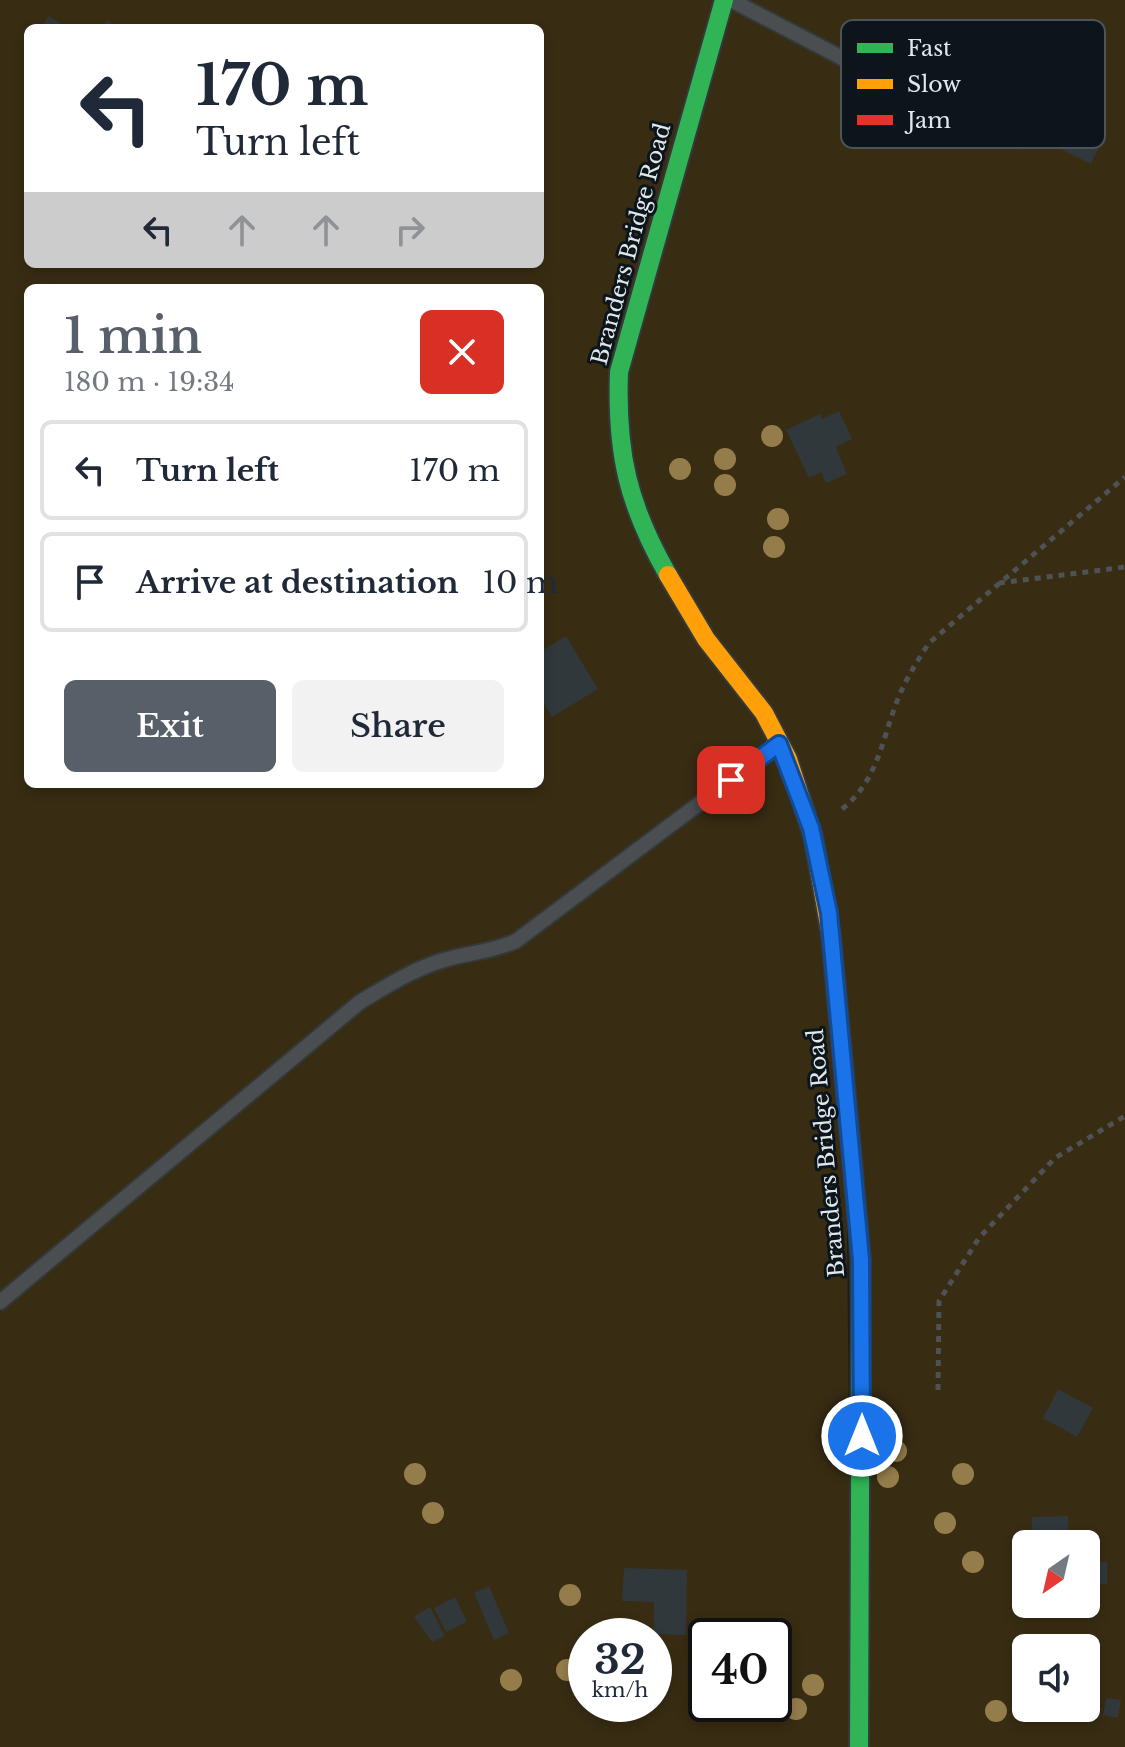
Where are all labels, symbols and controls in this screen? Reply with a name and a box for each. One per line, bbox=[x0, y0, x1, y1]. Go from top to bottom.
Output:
legend bbox=[841, 20, 1105, 148]
text: Fast bbox=[907, 35, 952, 62]
text: 170 m bbox=[196, 51, 368, 120]
icon: left bbox=[64, 56, 168, 160]
text: Slow bbox=[907, 71, 961, 98]
text: Jam bbox=[904, 107, 951, 134]
text: Turn left bbox=[196, 120, 360, 165]
street label: Branders Bridge Road bbox=[586, 120, 676, 368]
icon: left bbox=[136, 208, 180, 252]
icon: ahead bbox=[220, 208, 264, 252]
icon: ahead bbox=[304, 208, 348, 252]
icon: right bbox=[388, 208, 432, 252]
text: 1 min bbox=[64, 306, 202, 366]
button: close bbox=[420, 310, 504, 394]
text: 180 m · 19:34 bbox=[64, 366, 235, 398]
icon: left bbox=[68, 448, 112, 492]
text: Turn left bbox=[136, 452, 279, 489]
text: 170 m bbox=[409, 452, 500, 489]
icon: arrive bbox=[68, 560, 112, 604]
text: Arrive at destination bbox=[136, 564, 459, 601]
text: 10 m bbox=[483, 564, 558, 601]
button: Exit bbox=[64, 680, 276, 772]
button: Share bbox=[292, 680, 504, 772]
pin bbox=[697, 746, 765, 814]
icon: arrive bbox=[709, 758, 753, 802]
street label: Branders Bridge Road bbox=[802, 1028, 850, 1278]
position arrow bbox=[820, 1394, 904, 1478]
north arrow bbox=[1012, 1530, 1100, 1618]
map controls bbox=[1012, 1530, 1100, 1722]
speed limit sign: 40 bbox=[688, 1618, 792, 1722]
button: sound bbox=[1012, 1634, 1100, 1722]
text: 32 bbox=[594, 1635, 646, 1685]
text: km/h bbox=[592, 1678, 648, 1702]

